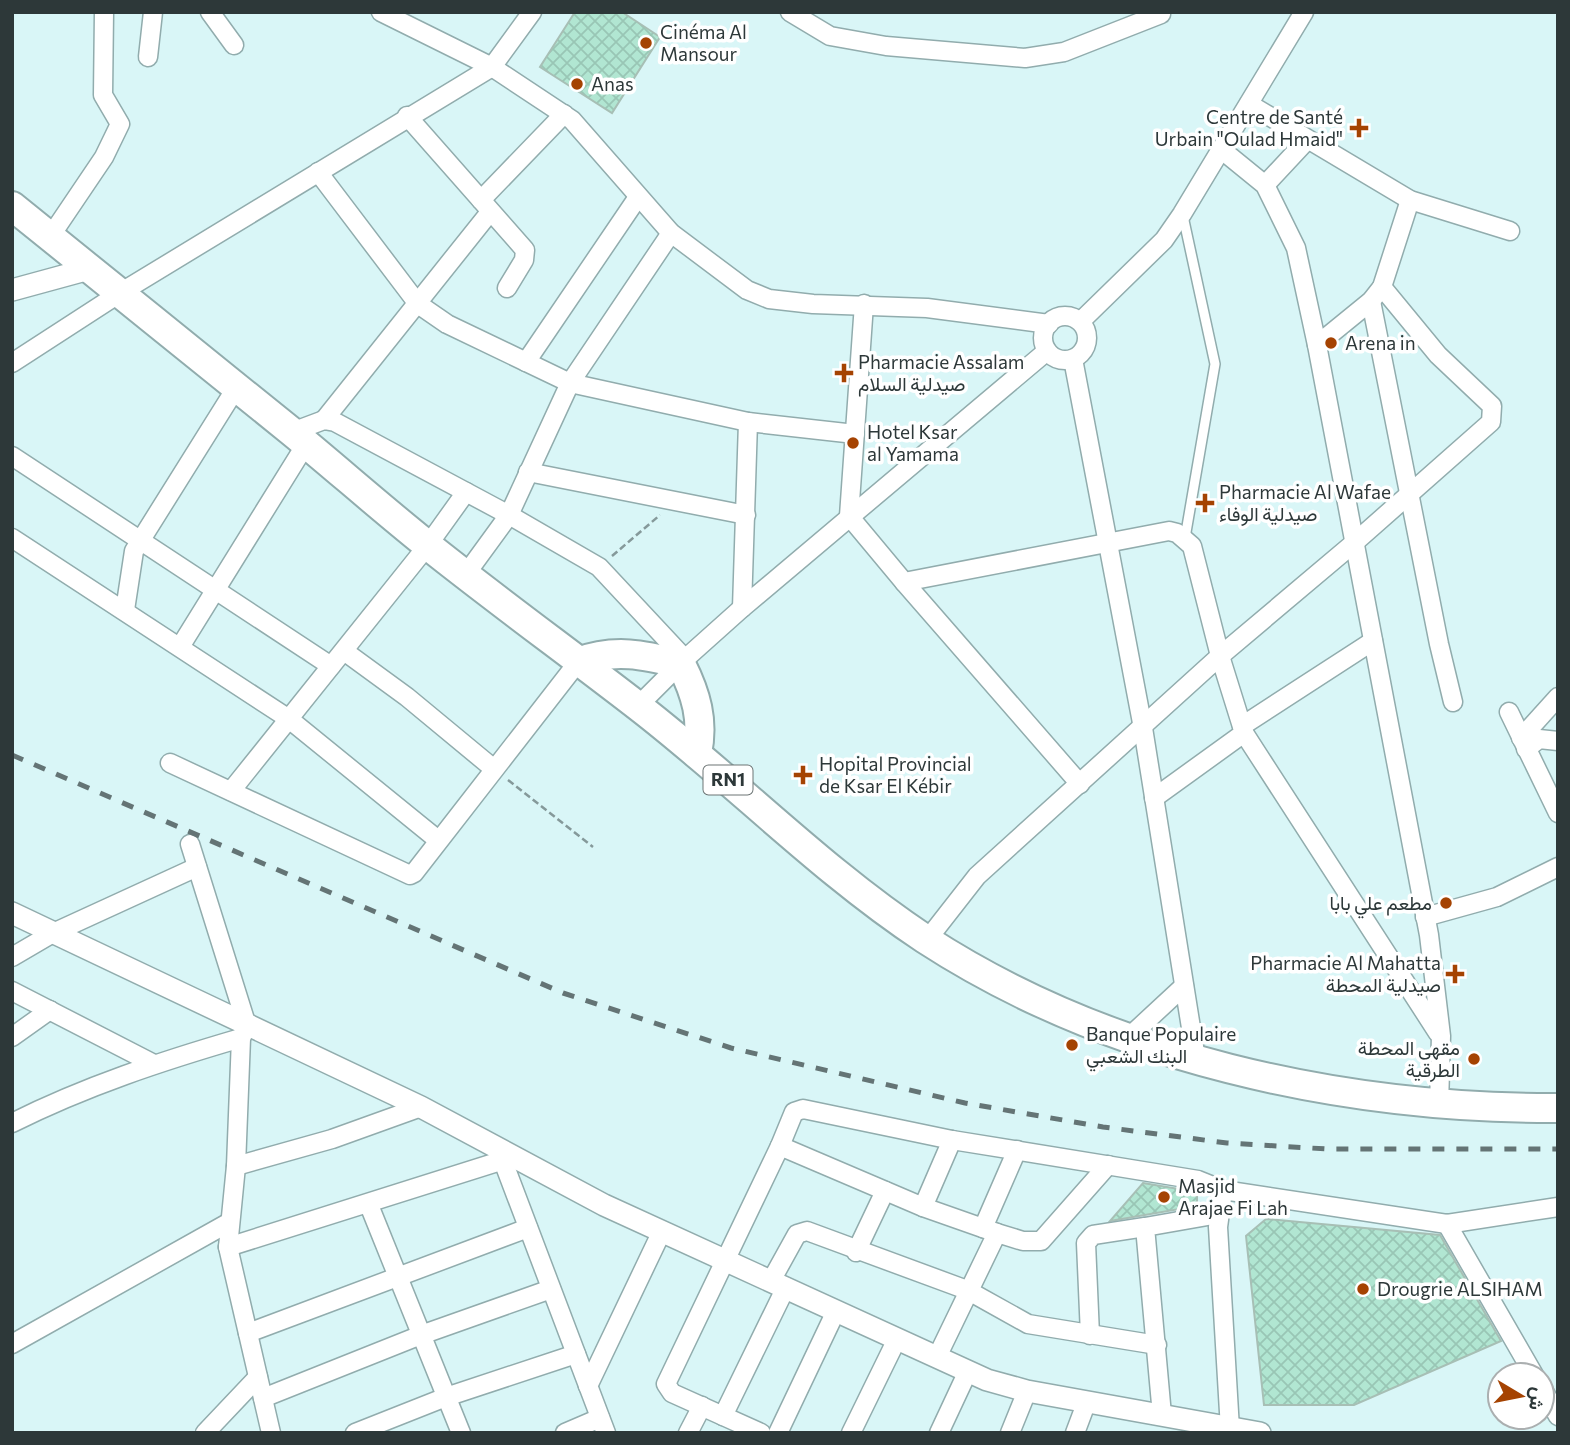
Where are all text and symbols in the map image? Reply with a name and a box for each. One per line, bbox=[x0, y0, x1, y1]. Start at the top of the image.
place label: Cinéma Al Mansour bbox=[660, 20, 747, 65]
marker: Cinéma Al Mansour bbox=[638, 35, 654, 51]
place label: Anas bbox=[591, 72, 634, 95]
marker: Anas bbox=[569, 76, 585, 92]
place label: Centre de Santé Urbain "Oulad Hmaid" bbox=[1155, 105, 1343, 150]
marker: Centre de Santé Urbain "Oulad Hmaid" bbox=[1349, 118, 1369, 138]
place label: Arena in bbox=[1345, 331, 1416, 354]
marker: Arena in bbox=[1323, 335, 1339, 351]
place label: Pharmacie Assalam صيدلية السلام bbox=[858, 350, 1024, 397]
marker: Pharmacie Assalam صيدلية السلام bbox=[836, 365, 852, 381]
place label: Hotel Ksar al Yamama bbox=[867, 420, 959, 465]
marker: Hotel Ksar al Yamama bbox=[845, 435, 861, 451]
place label: Pharmacie Al Wafae صيدلية الوفاء bbox=[1219, 480, 1391, 526]
marker: Pharmacie Al Wafae صيدلية الوفاء bbox=[1197, 495, 1213, 511]
place label: Hopital Provincial de Ksar El Kébir bbox=[819, 752, 972, 797]
marker: Hopital Provincial de Ksar El Kébir bbox=[793, 765, 813, 785]
road number: RN1 bbox=[704, 766, 752, 794]
place label: مطعم علي بابا bbox=[1329, 891, 1432, 919]
marker: مطعم علي بابا bbox=[1438, 895, 1454, 911]
place label: Pharmacie Al Mahatta صيدلية المحطة bbox=[1250, 951, 1441, 997]
marker: Pharmacie Al Mahatta صيدلية المحطة bbox=[1447, 966, 1463, 982]
place label: Banque Populaire البنك الشعبي bbox=[1086, 1022, 1236, 1072]
place label: مقهى المحطة الطرقية bbox=[1358, 1036, 1460, 1082]
marker: Banque Populaire البنك الشعبي bbox=[1064, 1037, 1080, 1053]
marker: مقهى المحطة الطرقية bbox=[1466, 1051, 1482, 1067]
place label: Masjid Arajae Fi Lah bbox=[1178, 1174, 1288, 1219]
marker: Masjid Arajae Fi Lah bbox=[1156, 1189, 1172, 1205]
place label: Drougrie ALSIHAM bbox=[1377, 1277, 1543, 1300]
marker: Drougrie ALSIHAM bbox=[1355, 1281, 1371, 1297]
north arrow bbox=[1486, 1361, 1556, 1431]
text: ش bbox=[1524, 1386, 1552, 1412]

